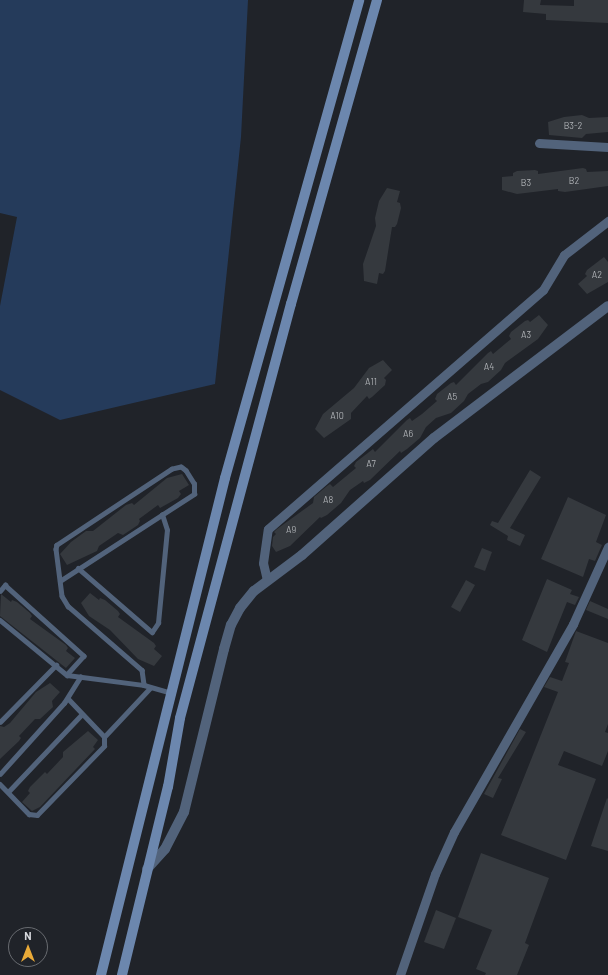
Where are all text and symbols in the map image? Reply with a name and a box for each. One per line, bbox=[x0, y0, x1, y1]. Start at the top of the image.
house number: B3-2 bbox=[564, 121, 582, 131]
house number: B2 bbox=[569, 176, 579, 186]
house number: B3 bbox=[521, 178, 531, 188]
house number: A2 bbox=[592, 270, 602, 280]
house number: A3 bbox=[521, 330, 531, 340]
house number: A4 bbox=[484, 362, 494, 372]
house number: A11 bbox=[365, 377, 377, 387]
house number: A5 bbox=[447, 392, 457, 402]
house number: A10 bbox=[330, 411, 344, 421]
house number: A6 bbox=[403, 429, 413, 439]
house number: A7 bbox=[366, 459, 376, 469]
house number: A8 bbox=[323, 495, 333, 505]
house number: A9 bbox=[286, 525, 296, 535]
north arrow bbox=[8, 927, 48, 967]
text: N bbox=[24, 929, 32, 942]

